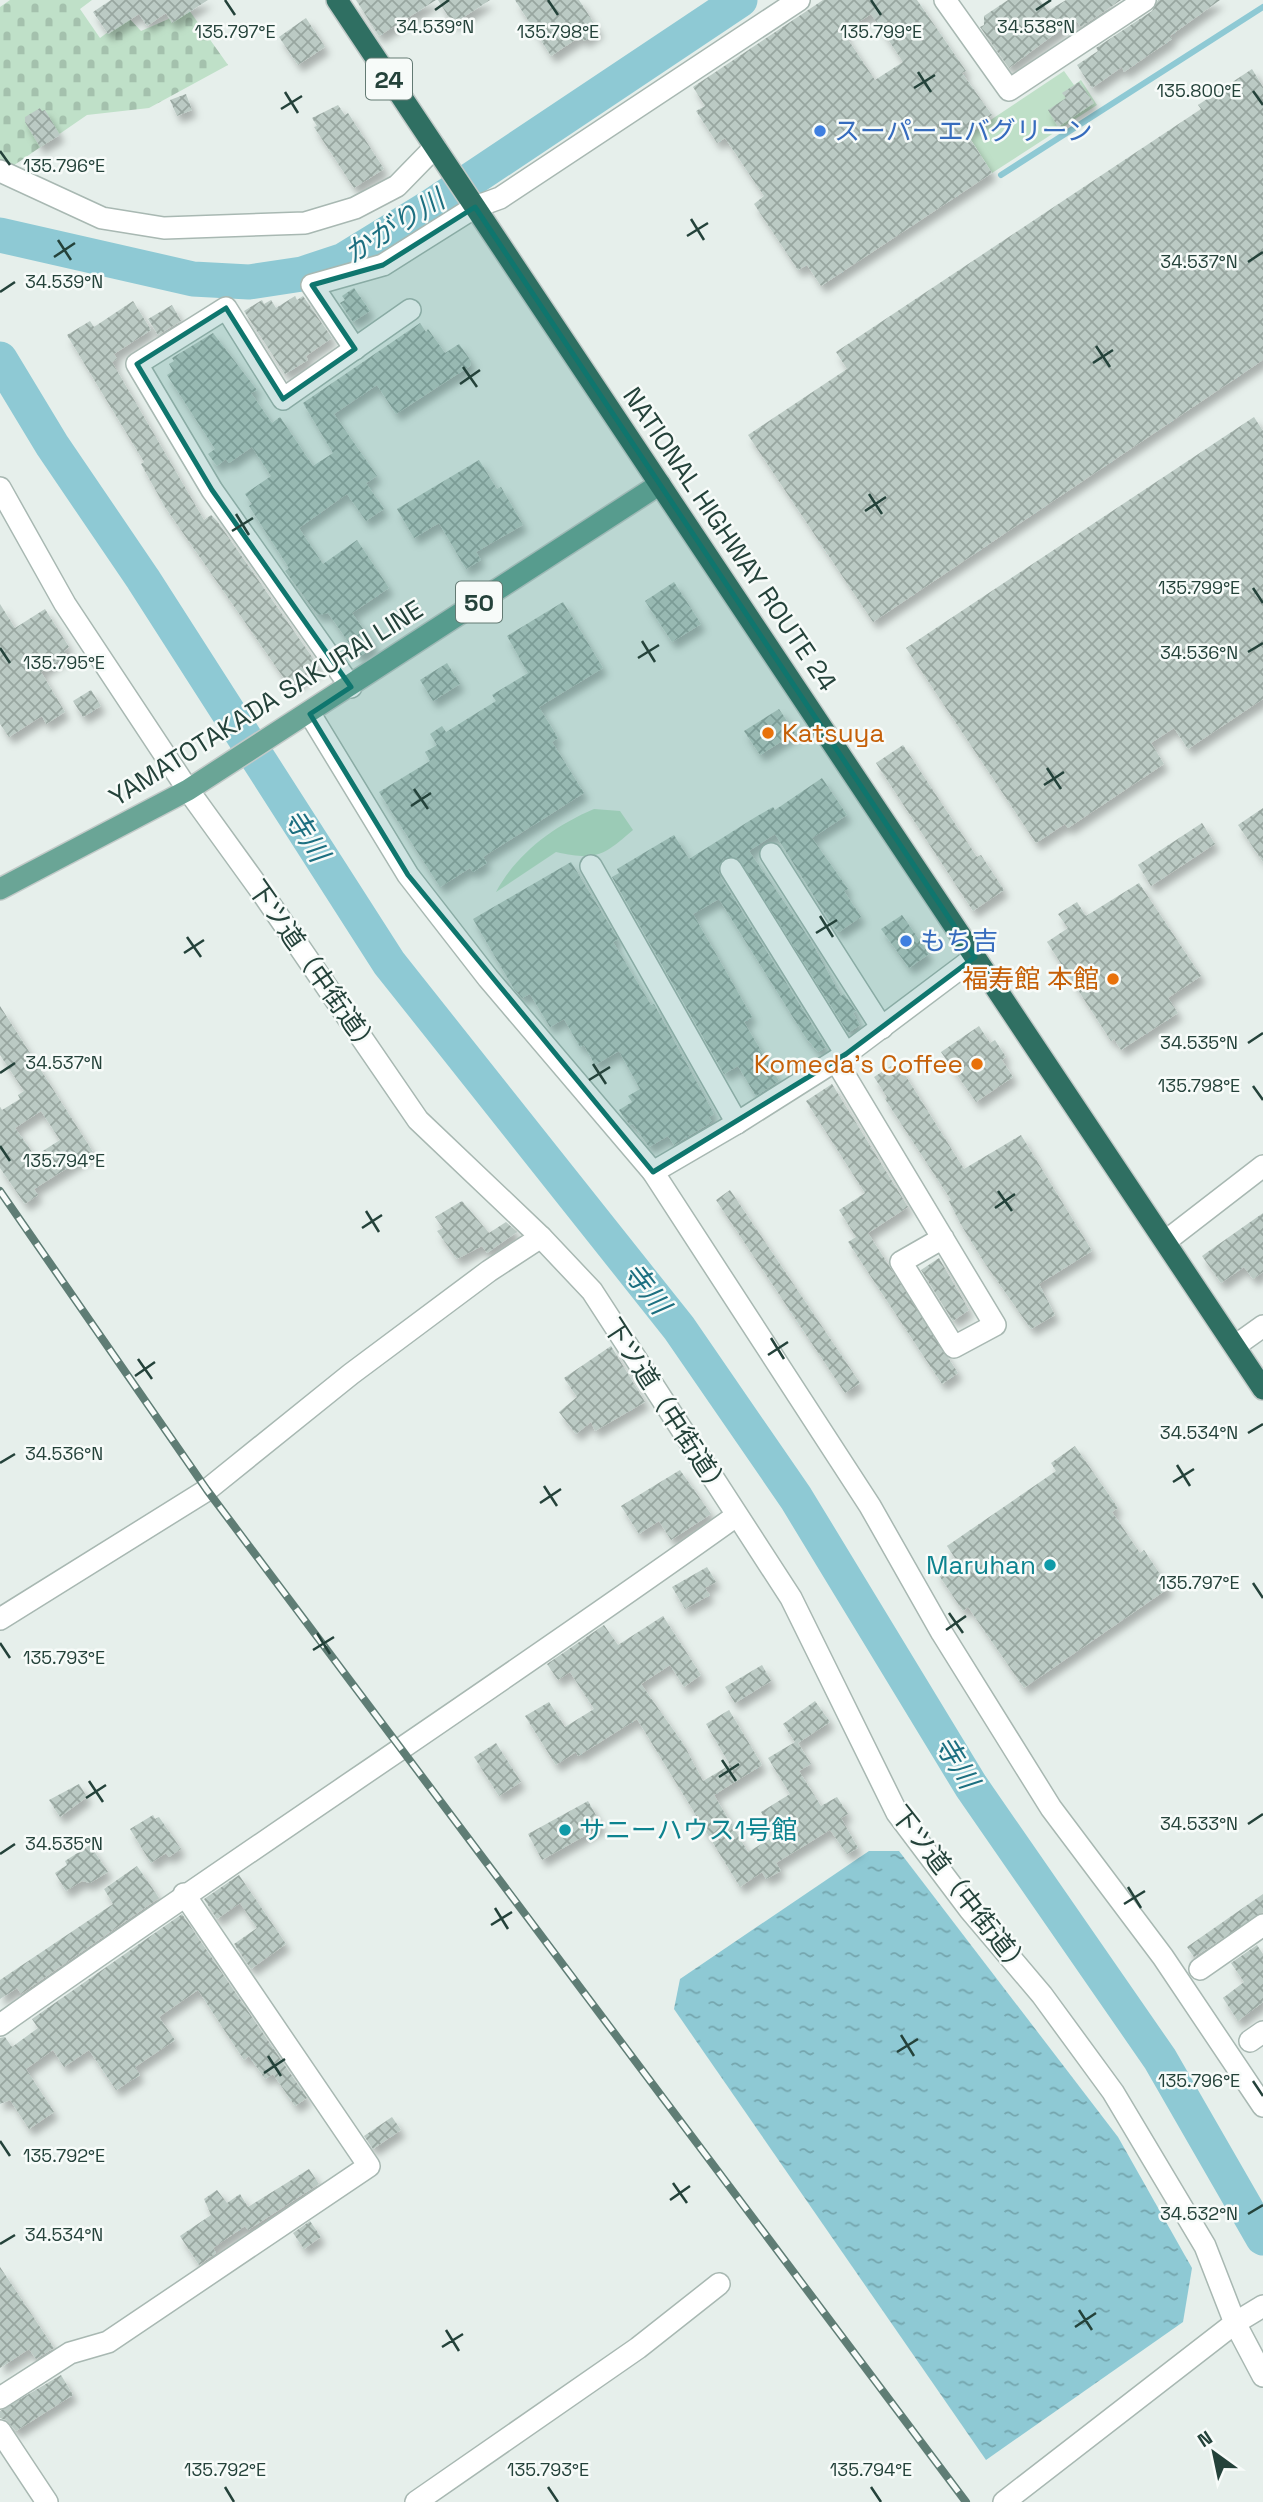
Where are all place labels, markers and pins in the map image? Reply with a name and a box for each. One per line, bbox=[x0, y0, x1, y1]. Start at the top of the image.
place label: スーパーエバグリーン bbox=[834, 114, 1092, 148]
marker: スーパーエバグリーン bbox=[812, 123, 828, 139]
place label: Katsuya bbox=[782, 716, 884, 750]
marker: Katsuya bbox=[760, 725, 776, 741]
place label: もち吉 bbox=[920, 924, 998, 958]
marker: もち吉 bbox=[898, 933, 914, 949]
place label: 福寿館 本館 bbox=[962, 962, 1099, 996]
marker: 福寿館 本館 bbox=[1105, 971, 1121, 987]
place label: Komeda's Coffee bbox=[754, 1047, 963, 1081]
marker: Komeda's Coffee bbox=[969, 1056, 985, 1072]
place label: Maruhan bbox=[926, 1548, 1036, 1582]
marker: Maruhan bbox=[1042, 1557, 1058, 1573]
place label: サニーハウス1号館 bbox=[579, 1813, 797, 1847]
marker: サニーハウス1号館 bbox=[557, 1822, 573, 1838]

